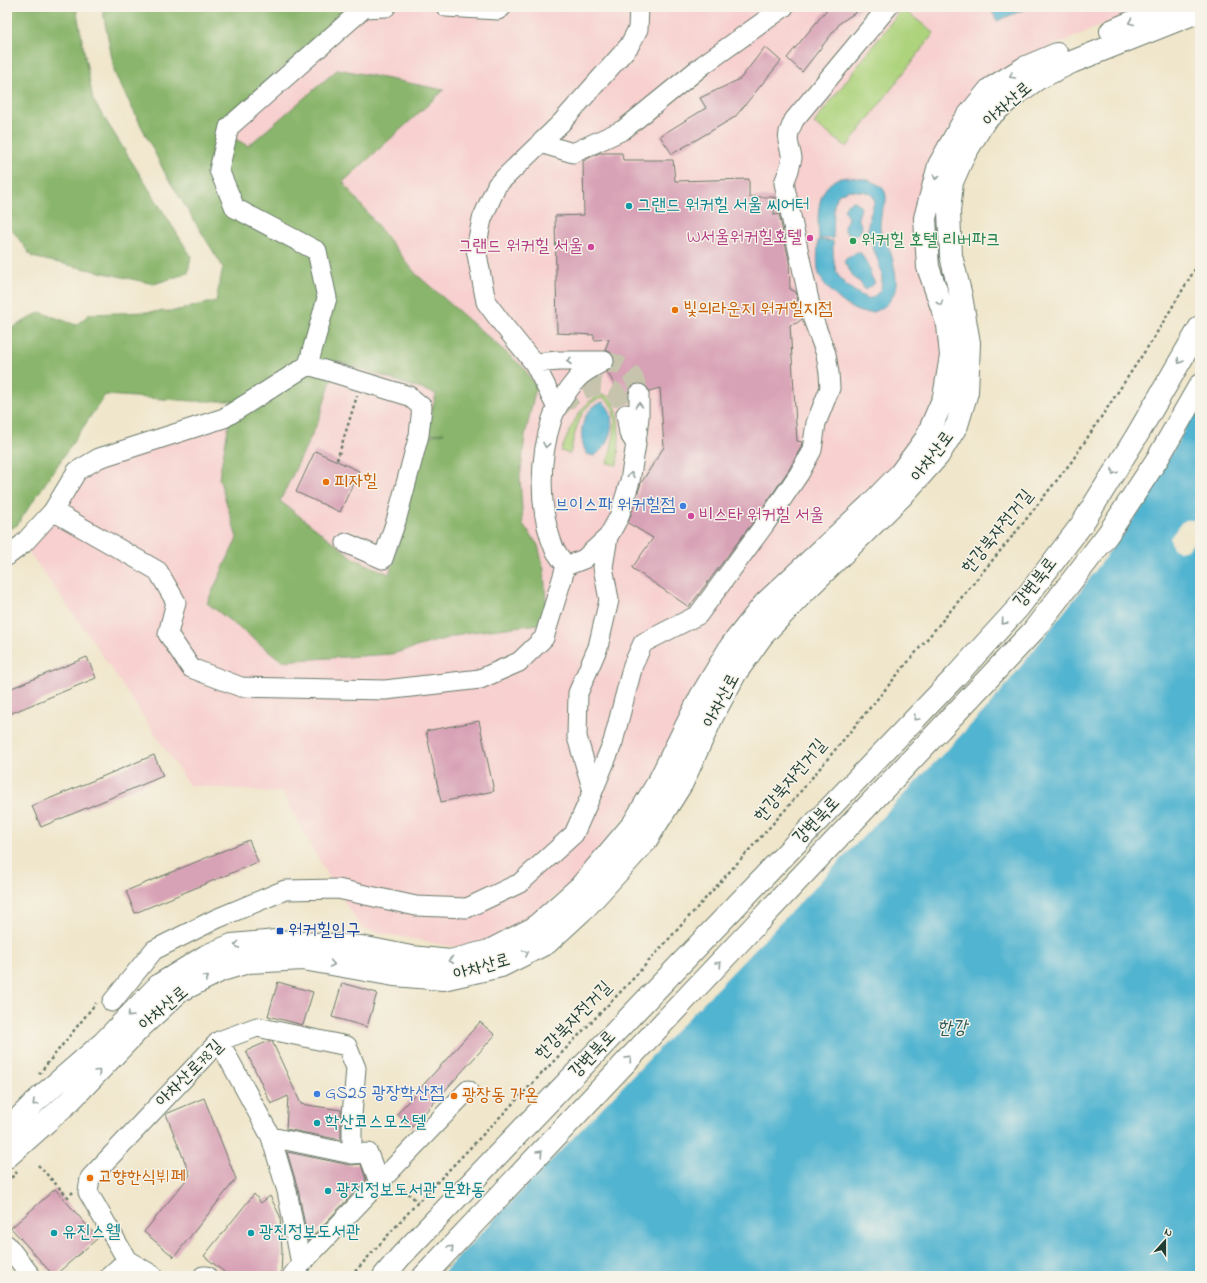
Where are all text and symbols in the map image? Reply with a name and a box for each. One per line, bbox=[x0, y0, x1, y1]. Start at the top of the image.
one-way arrow bbox=[1127, 18, 1134, 26]
one-way arrow bbox=[1009, 71, 1016, 78]
street label: 아차산로 bbox=[978, 76, 1038, 134]
one-way arrow bbox=[932, 173, 941, 180]
place label: 그랜드 워커힐 서울 씨어터 bbox=[637, 193, 810, 219]
marker: 그랜드 워커힐 서울 씨어터 bbox=[624, 201, 634, 211]
place label: W서울워커힐호텔 bbox=[687, 225, 802, 251]
place label: 워커힐 호텔 리버파크 bbox=[861, 228, 1000, 254]
marker: W서울워커힐호텔 bbox=[805, 233, 815, 243]
place label: 그랜드 워커힐 서울 bbox=[458, 234, 583, 260]
marker: 워커힐 호텔 리버파크 bbox=[848, 236, 858, 246]
marker: 그랜드 워커힐 서울 bbox=[586, 242, 596, 252]
place label: 빛의라운지 워커힐지점 bbox=[683, 297, 833, 323]
one-way arrow bbox=[935, 300, 944, 307]
marker: 빛의라운지 워커힐지점 bbox=[670, 305, 680, 315]
one-way arrow bbox=[566, 357, 572, 365]
one-way arrow bbox=[1178, 357, 1185, 364]
one-way arrow bbox=[635, 402, 643, 408]
street label: 아차산로 bbox=[905, 426, 961, 488]
one-way arrow bbox=[542, 442, 550, 449]
one-way arrow bbox=[1111, 468, 1119, 475]
place label: 피자힐 bbox=[334, 469, 378, 495]
one-way arrow bbox=[626, 472, 635, 478]
marker: 피자힐 bbox=[321, 477, 331, 487]
street label: 한강북자전거길 bbox=[956, 484, 1040, 580]
place label: 브이스파 워커힐점 bbox=[555, 493, 676, 519]
marker: 브이스파 워커힐점 bbox=[678, 501, 688, 511]
place label: 비스타 워커힐 서울 bbox=[699, 503, 824, 529]
marker: 비스타 워커힐 서울 bbox=[686, 511, 696, 521]
street label: 강변북로 bbox=[1008, 552, 1064, 614]
one-way arrow bbox=[1002, 617, 1009, 625]
street label: 아차산로 bbox=[697, 669, 747, 733]
one-way arrow bbox=[913, 713, 921, 721]
street label: 한강북자전거길 bbox=[748, 733, 834, 828]
street label: 강변북로 bbox=[788, 791, 846, 851]
place label: 워커힐입구 bbox=[288, 918, 360, 944]
marker: 워커힐입구 bbox=[275, 926, 285, 936]
one-way arrow bbox=[234, 940, 240, 949]
street label: 아차산로 bbox=[451, 948, 513, 988]
one-way arrow bbox=[522, 950, 530, 958]
one-way arrow bbox=[448, 955, 454, 964]
one-way arrow bbox=[329, 960, 335, 968]
one-way arrow bbox=[714, 961, 721, 969]
one-way arrow bbox=[201, 975, 209, 983]
street label: 한강북자전거길 bbox=[529, 975, 619, 1066]
street label: 아차산로 bbox=[133, 980, 195, 1038]
one-way arrow bbox=[127, 1010, 135, 1018]
water label: 한강 bbox=[937, 1015, 970, 1042]
street label: 강변북로 bbox=[564, 1025, 622, 1085]
street label: 아차산로78길 bbox=[150, 1034, 230, 1114]
one-way arrow bbox=[625, 1056, 632, 1063]
one-way arrow bbox=[93, 1069, 101, 1077]
place label: GS25 광장학산점 bbox=[325, 1081, 445, 1107]
place label: 광장동 가온 bbox=[462, 1083, 539, 1109]
marker: GS25 광장학산점 bbox=[312, 1089, 322, 1099]
marker: 광장동 가온 bbox=[449, 1091, 459, 1101]
one-way arrow bbox=[32, 1098, 40, 1106]
place label: 학산코스모스텔 bbox=[325, 1110, 426, 1136]
marker: 학산코스모스텔 bbox=[312, 1118, 322, 1128]
one-way arrow bbox=[535, 1150, 543, 1158]
place label: 고향한식뷔페 bbox=[98, 1165, 185, 1191]
marker: 고향한식뷔페 bbox=[85, 1173, 95, 1183]
place label: 광진정보도서관 문화동 bbox=[336, 1178, 485, 1204]
marker: 광진정보도서관 문화동 bbox=[323, 1186, 333, 1196]
place label: 유진스웰 bbox=[62, 1220, 120, 1246]
place label: 광진정보도서관 bbox=[259, 1220, 360, 1246]
north arrow bbox=[1145, 1221, 1185, 1261]
text: N bbox=[1162, 1224, 1175, 1241]
marker: 유진스웰 bbox=[49, 1228, 59, 1238]
marker: 광진정보도서관 bbox=[246, 1228, 256, 1238]
one-way arrow bbox=[446, 1245, 454, 1253]

